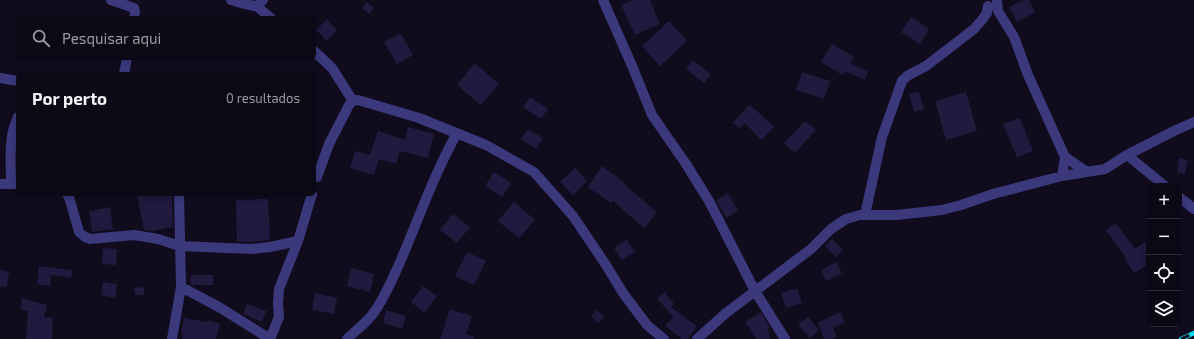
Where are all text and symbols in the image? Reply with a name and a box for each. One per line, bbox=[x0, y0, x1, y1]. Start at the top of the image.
search box bbox=[16, 16, 316, 60]
icon: search bbox=[30, 27, 52, 49]
text: Pesquisar aqui bbox=[62, 29, 161, 47]
text: Por perto bbox=[32, 88, 107, 108]
text: 0 resultados bbox=[226, 90, 300, 106]
map controls bbox=[1146, 183, 1182, 327]
button: + bbox=[1146, 183, 1182, 219]
button: − bbox=[1146, 219, 1182, 255]
button: locate bbox=[1146, 255, 1182, 291]
button: layers bbox=[1146, 291, 1182, 327]

